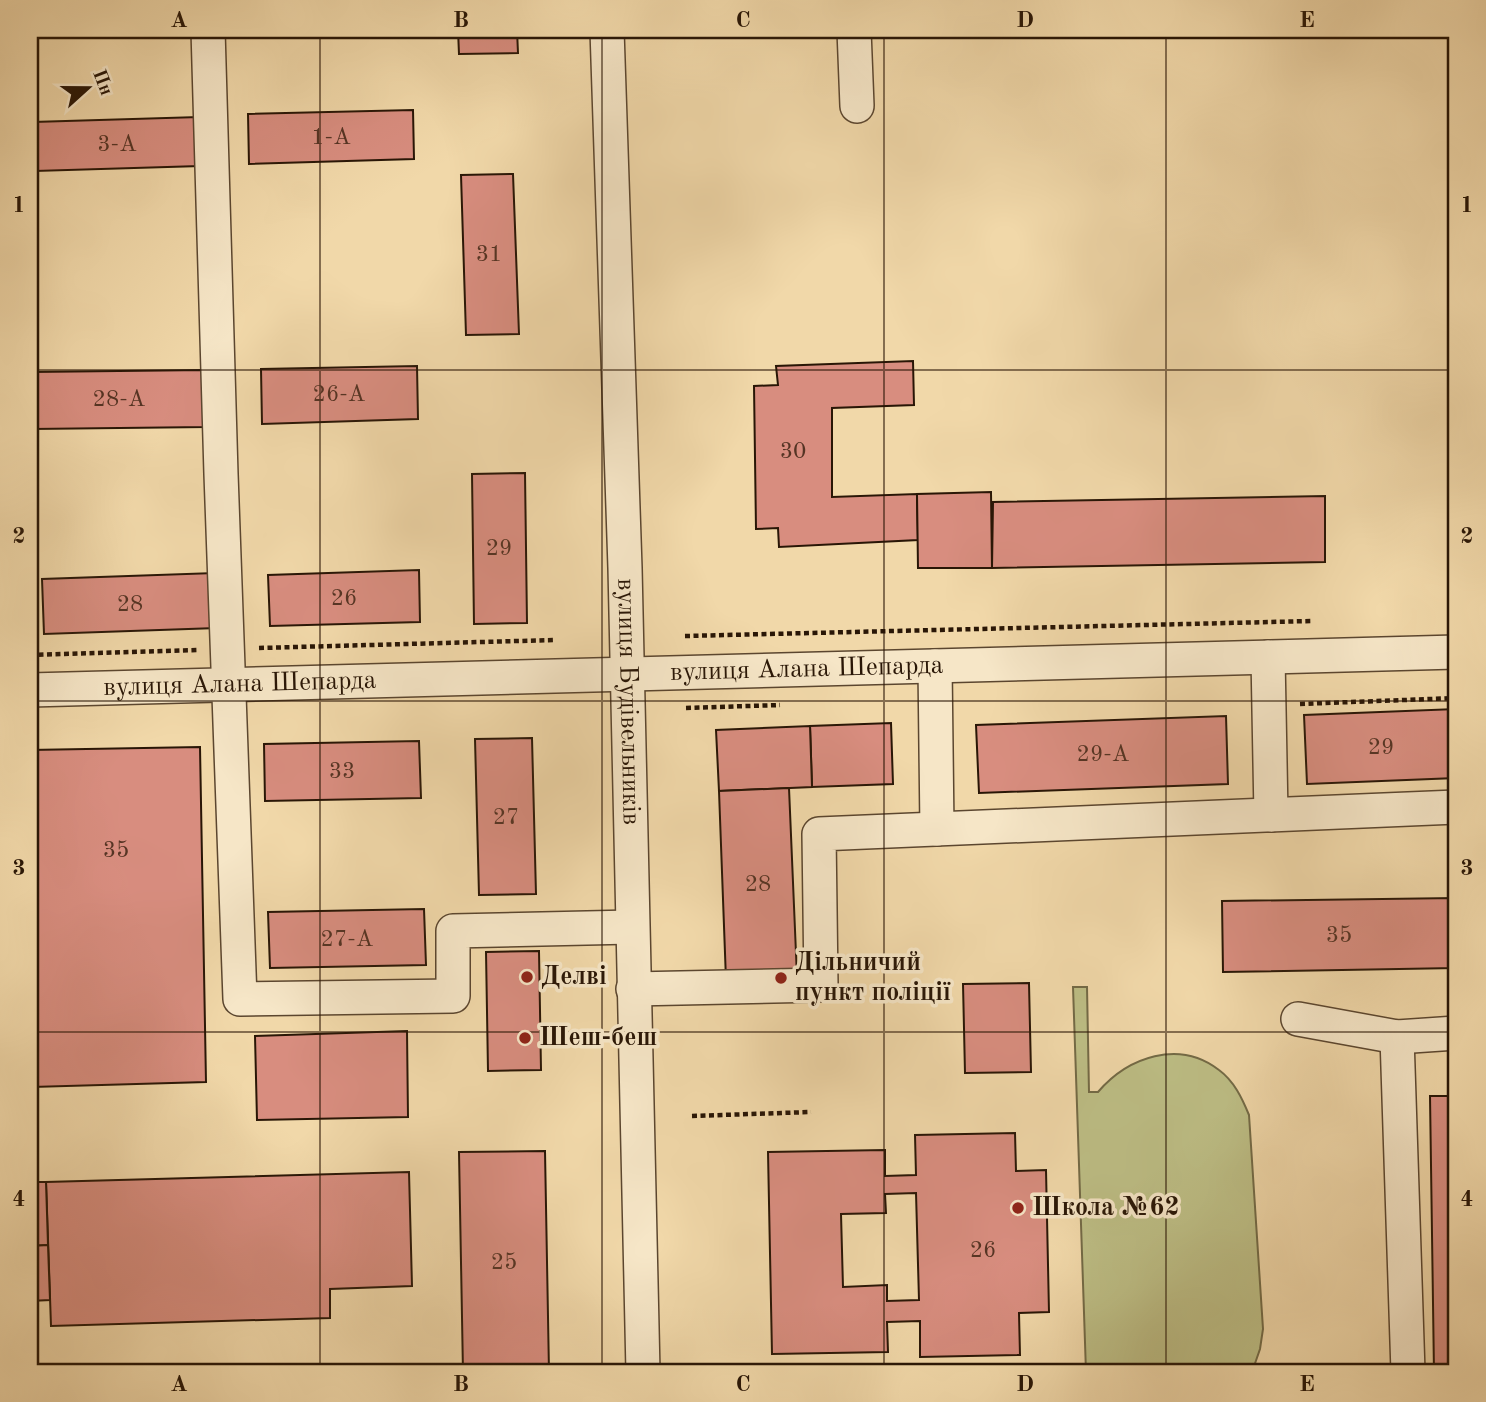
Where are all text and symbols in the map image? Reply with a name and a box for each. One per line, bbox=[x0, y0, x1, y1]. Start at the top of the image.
text: A bbox=[170, 9, 188, 32]
text: B bbox=[453, 9, 469, 32]
text: C bbox=[735, 9, 751, 32]
text: D bbox=[1016, 9, 1034, 32]
text: E bbox=[1299, 9, 1315, 32]
north arrow bbox=[52, 52, 122, 122]
text: Пн bbox=[88, 67, 115, 98]
house number: 1-А bbox=[311, 126, 351, 149]
house number: 3-А bbox=[97, 133, 137, 156]
text: 1 bbox=[12, 194, 26, 217]
text: 1 bbox=[1460, 194, 1474, 217]
house number: 31 bbox=[476, 243, 502, 266]
house number: 26-А bbox=[313, 383, 366, 406]
house number: 28-А bbox=[93, 388, 146, 411]
house number: 30 bbox=[780, 440, 806, 463]
text: 2 bbox=[12, 525, 26, 548]
text: 2 bbox=[1460, 525, 1474, 548]
house number: 29 bbox=[486, 537, 512, 560]
street label: вулиця Будівельників bbox=[612, 578, 644, 825]
house number: 26 bbox=[331, 587, 357, 610]
house number: 28 bbox=[117, 593, 143, 616]
street label: вулиця Алана Шепарда bbox=[670, 653, 944, 686]
street label: вулиця Алана Шепарда bbox=[103, 668, 377, 701]
house number: 29 bbox=[1368, 736, 1394, 759]
house number: 29-А bbox=[1077, 743, 1130, 766]
house number: 33 bbox=[329, 760, 355, 783]
house number: 27 bbox=[493, 806, 519, 829]
house number: 35 bbox=[103, 839, 129, 862]
text: 3 bbox=[12, 857, 26, 880]
text: 3 bbox=[1460, 857, 1474, 880]
house number: 28 bbox=[745, 873, 771, 896]
house number: 35 bbox=[1326, 924, 1352, 947]
house number: 27-А bbox=[321, 928, 374, 951]
place label: Дільничий пункт поліції bbox=[795, 950, 951, 1006]
place label: Делві bbox=[541, 964, 607, 990]
marker: Делві bbox=[519, 969, 535, 985]
marker: Дільничий пункт поліції bbox=[773, 970, 789, 986]
place label: Шеш-беш bbox=[539, 1025, 657, 1051]
marker: Шеш-беш bbox=[517, 1030, 533, 1046]
text: 4 bbox=[12, 1188, 26, 1211]
text: 4 bbox=[1460, 1188, 1474, 1211]
place label: Школа №62 bbox=[1032, 1195, 1179, 1221]
marker: Школа №62 bbox=[1010, 1200, 1026, 1216]
house number: 26 bbox=[970, 1239, 996, 1262]
house number: 25 bbox=[491, 1251, 517, 1274]
text: A bbox=[170, 1373, 188, 1396]
text: B bbox=[453, 1373, 469, 1396]
text: C bbox=[735, 1373, 751, 1396]
text: D bbox=[1016, 1373, 1034, 1396]
text: E bbox=[1299, 1373, 1315, 1396]

